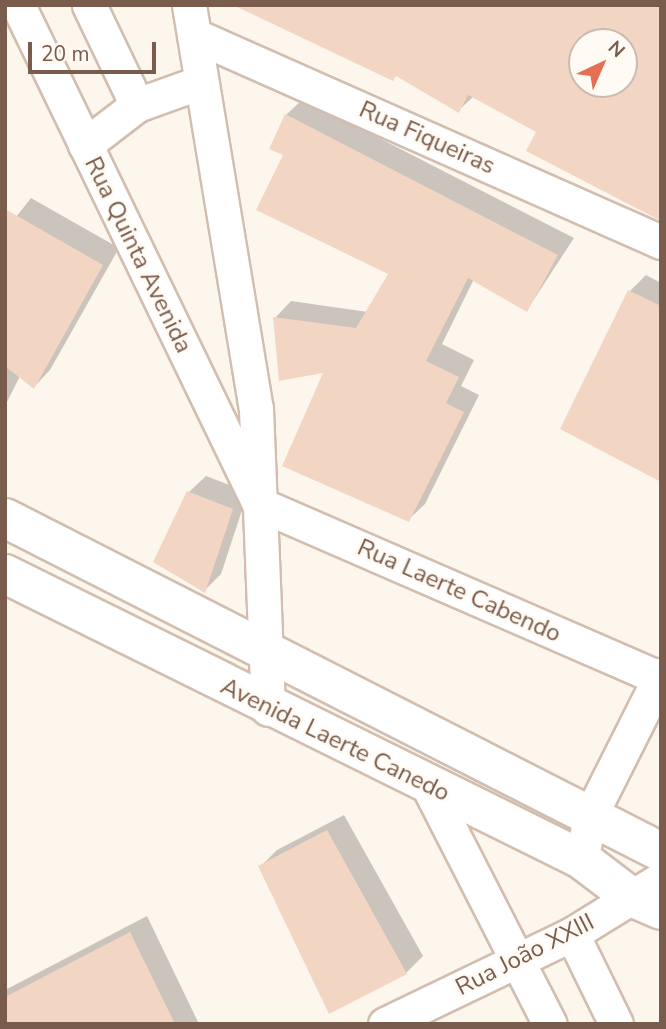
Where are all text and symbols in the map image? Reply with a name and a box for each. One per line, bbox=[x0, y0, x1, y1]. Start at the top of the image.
scale bar bbox=[32, 28, 159, 72]
north arrow bbox=[568, 28, 638, 98]
text: N bbox=[602, 35, 630, 64]
text: 20 m bbox=[41, 40, 90, 68]
street label: Rua Fiqueiras bbox=[355, 95, 499, 181]
street label: Rua Quinta Avenida bbox=[78, 152, 198, 358]
street label: Rua Laerte Cabendo bbox=[353, 533, 565, 649]
street label: Avenida Laerte Canedo bbox=[216, 672, 454, 808]
street label: Rua João XXIII bbox=[451, 908, 599, 1002]

